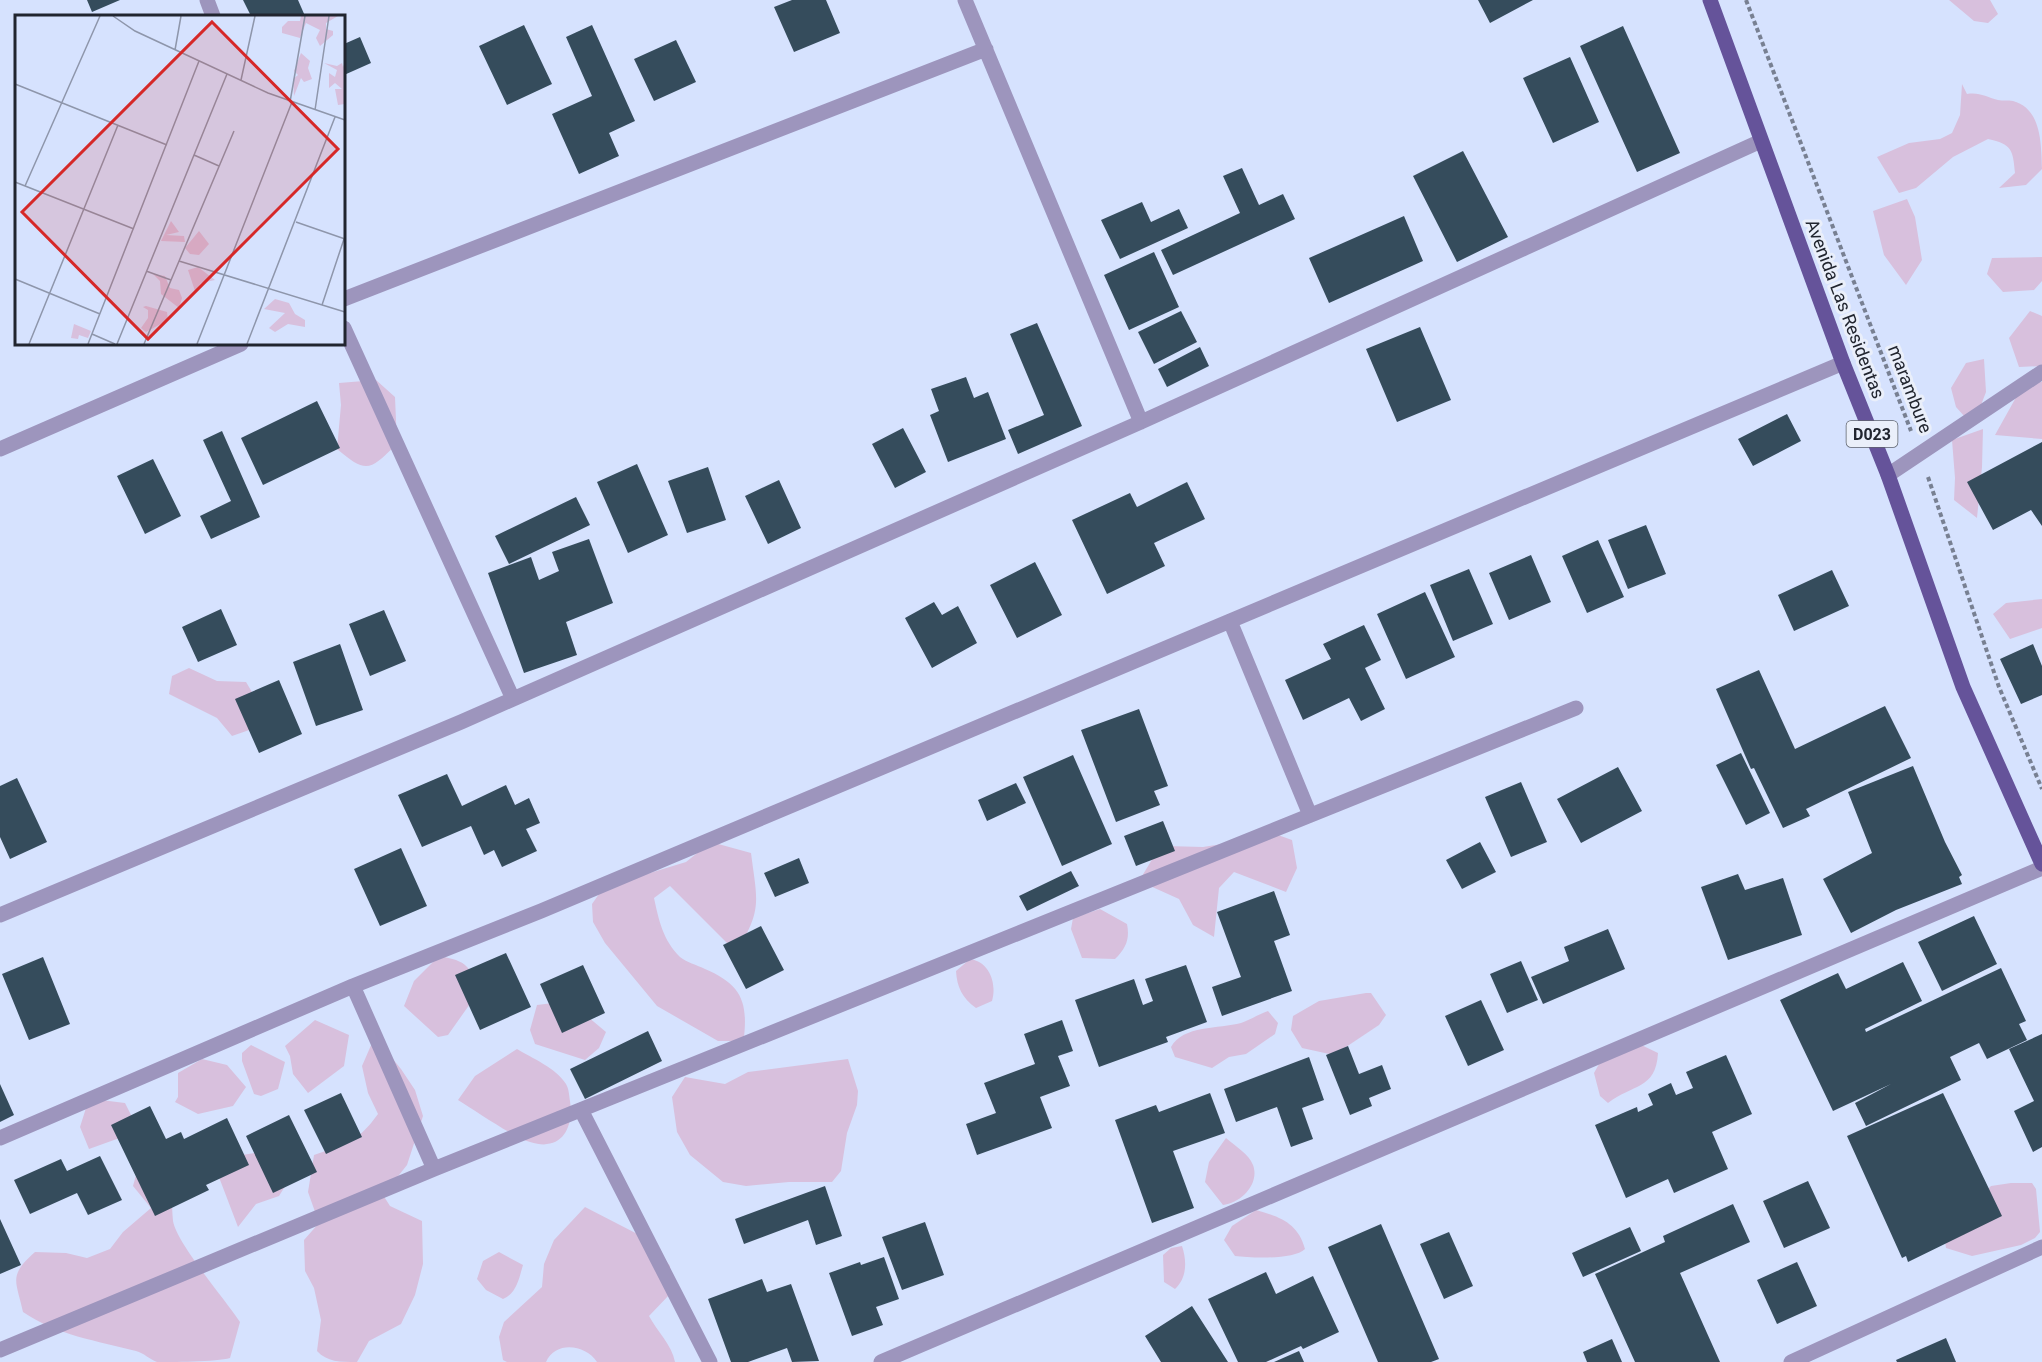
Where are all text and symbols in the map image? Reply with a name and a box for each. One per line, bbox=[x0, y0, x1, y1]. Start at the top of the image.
inset map bbox=[15, 15, 345, 345]
street label: Avenida Las Residentas bbox=[1802, 216, 1889, 401]
street label: marambure bbox=[1884, 342, 1937, 436]
road number: D023 bbox=[1846, 421, 1898, 447]

